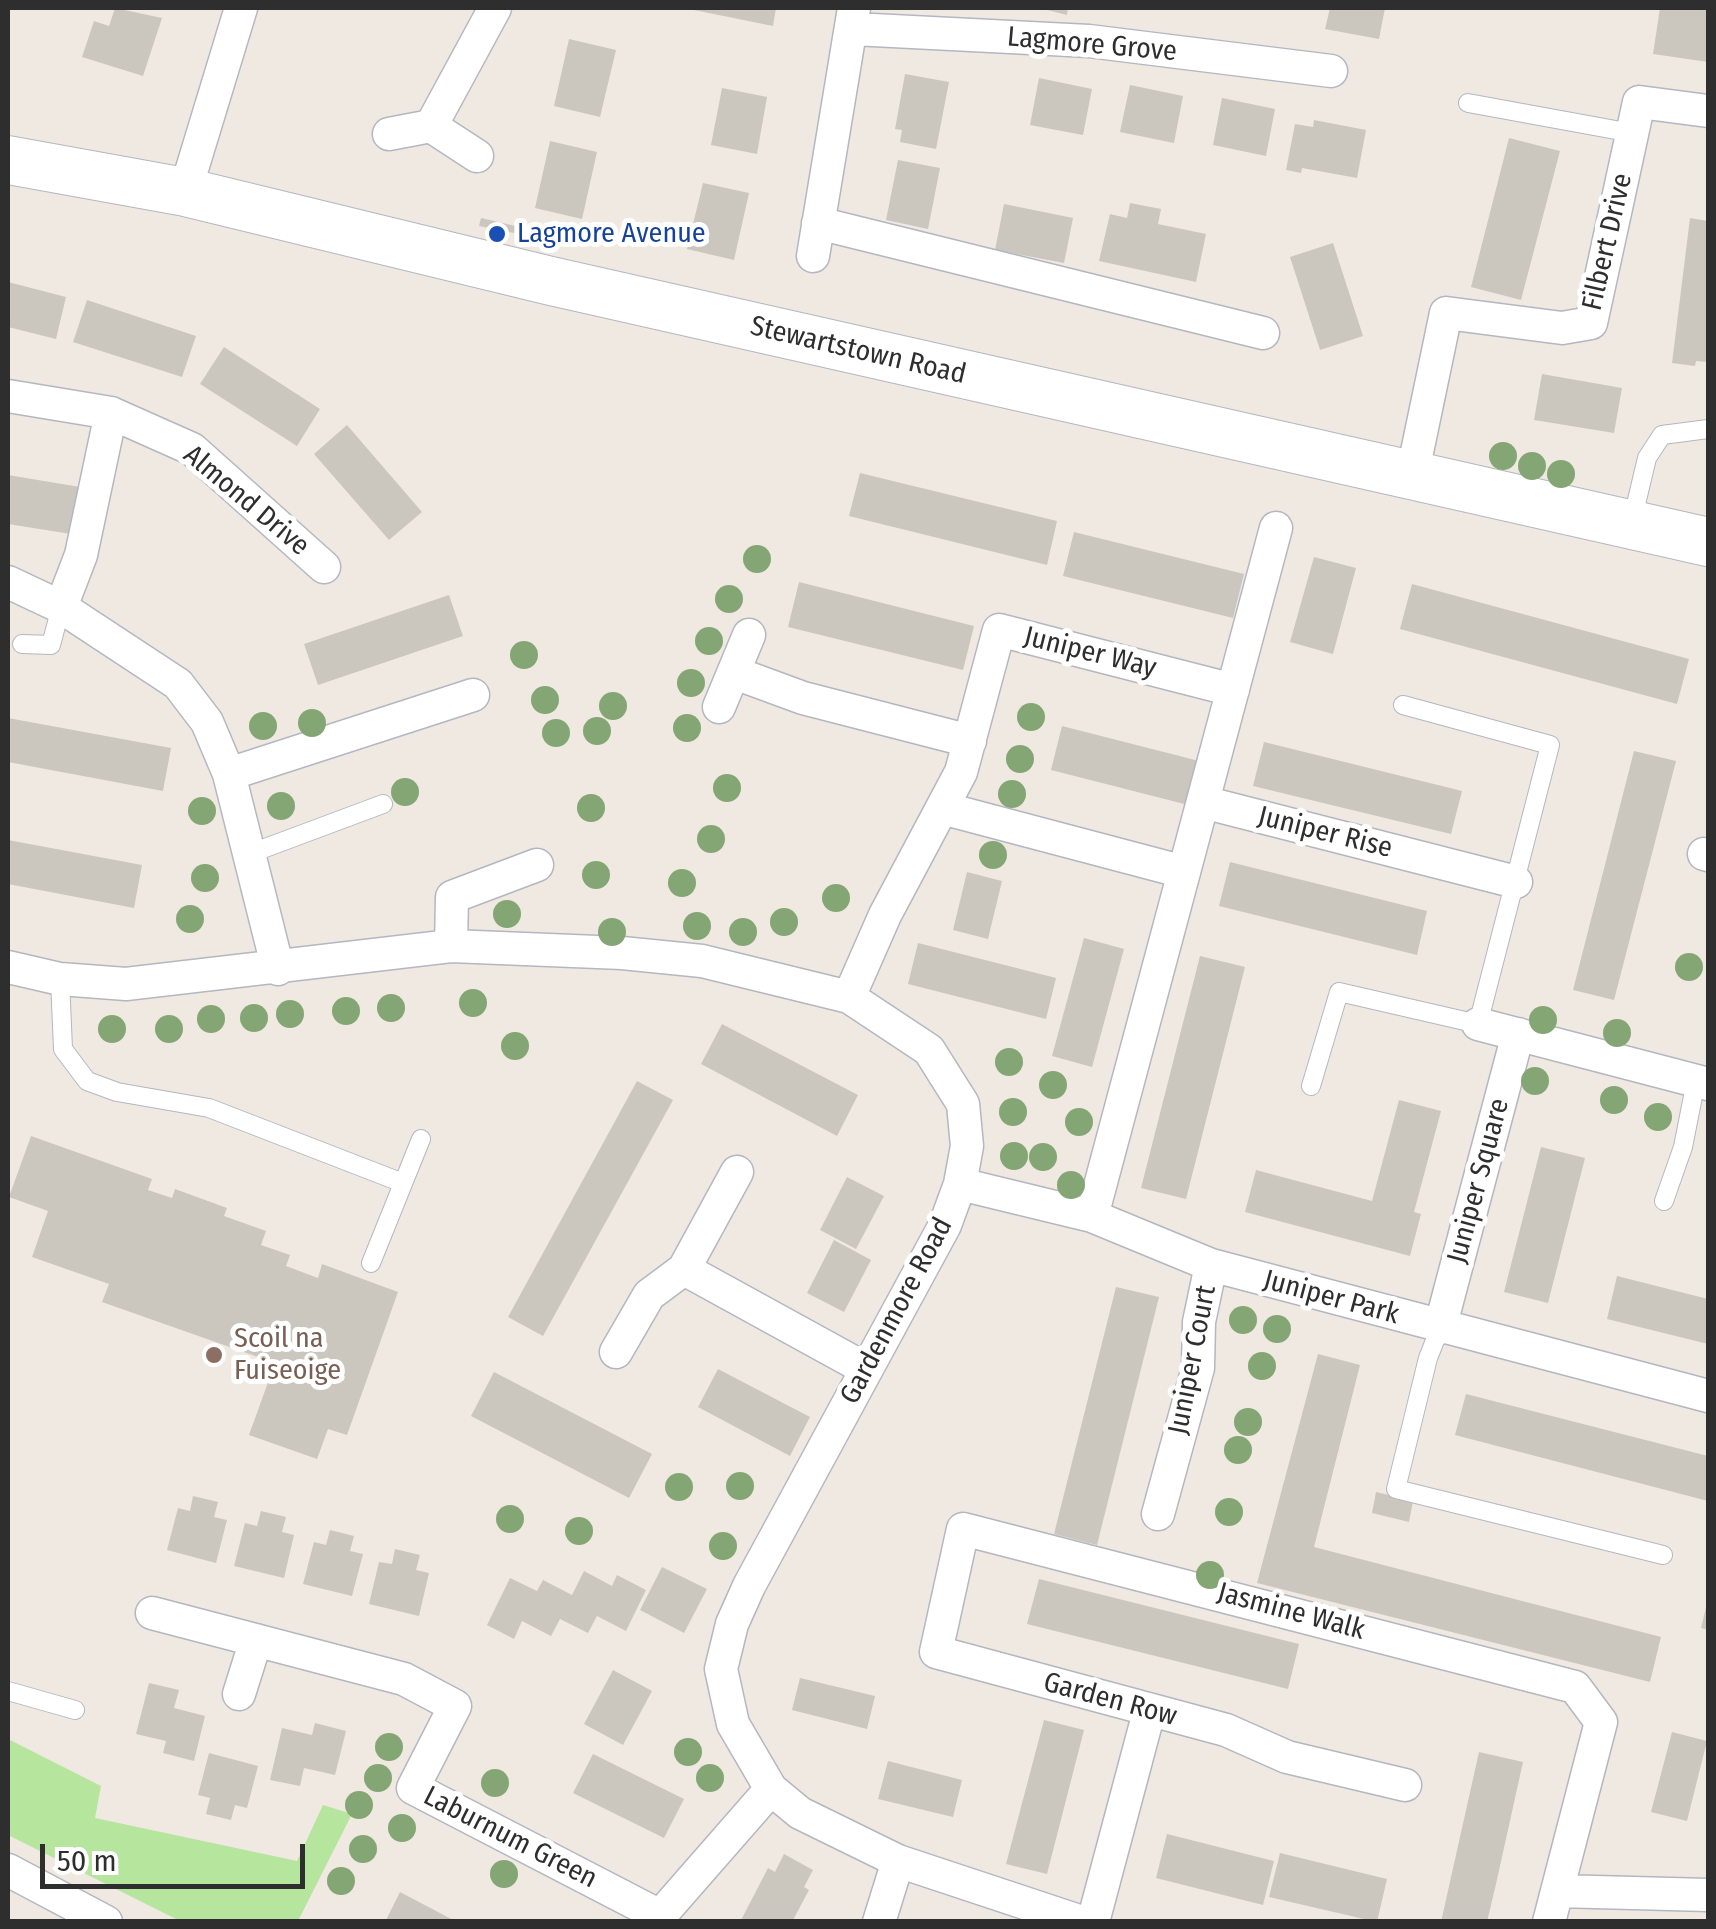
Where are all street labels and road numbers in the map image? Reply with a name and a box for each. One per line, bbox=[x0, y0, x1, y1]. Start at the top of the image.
street label: Lagmore Grove bbox=[1006, 21, 1178, 69]
street label: Filbert Drive bbox=[1576, 170, 1640, 314]
street label: Stewartstown Road bbox=[747, 310, 969, 392]
street label: Almond Drive bbox=[176, 439, 316, 563]
street label: Juniper Way bbox=[1020, 620, 1160, 686]
street label: Juniper Rise bbox=[1254, 800, 1396, 866]
street label: Juniper Square bbox=[1441, 1095, 1517, 1267]
street label: Gardenmore Road bbox=[834, 1212, 960, 1410]
street label: Juniper Park bbox=[1260, 1264, 1402, 1332]
street label: Juniper Court bbox=[1162, 1283, 1224, 1437]
street label: Jasmine Walk bbox=[1214, 1576, 1368, 1648]
street label: Garden Row bbox=[1040, 1666, 1180, 1734]
street label: Laburnum Green bbox=[418, 1780, 602, 1896]

